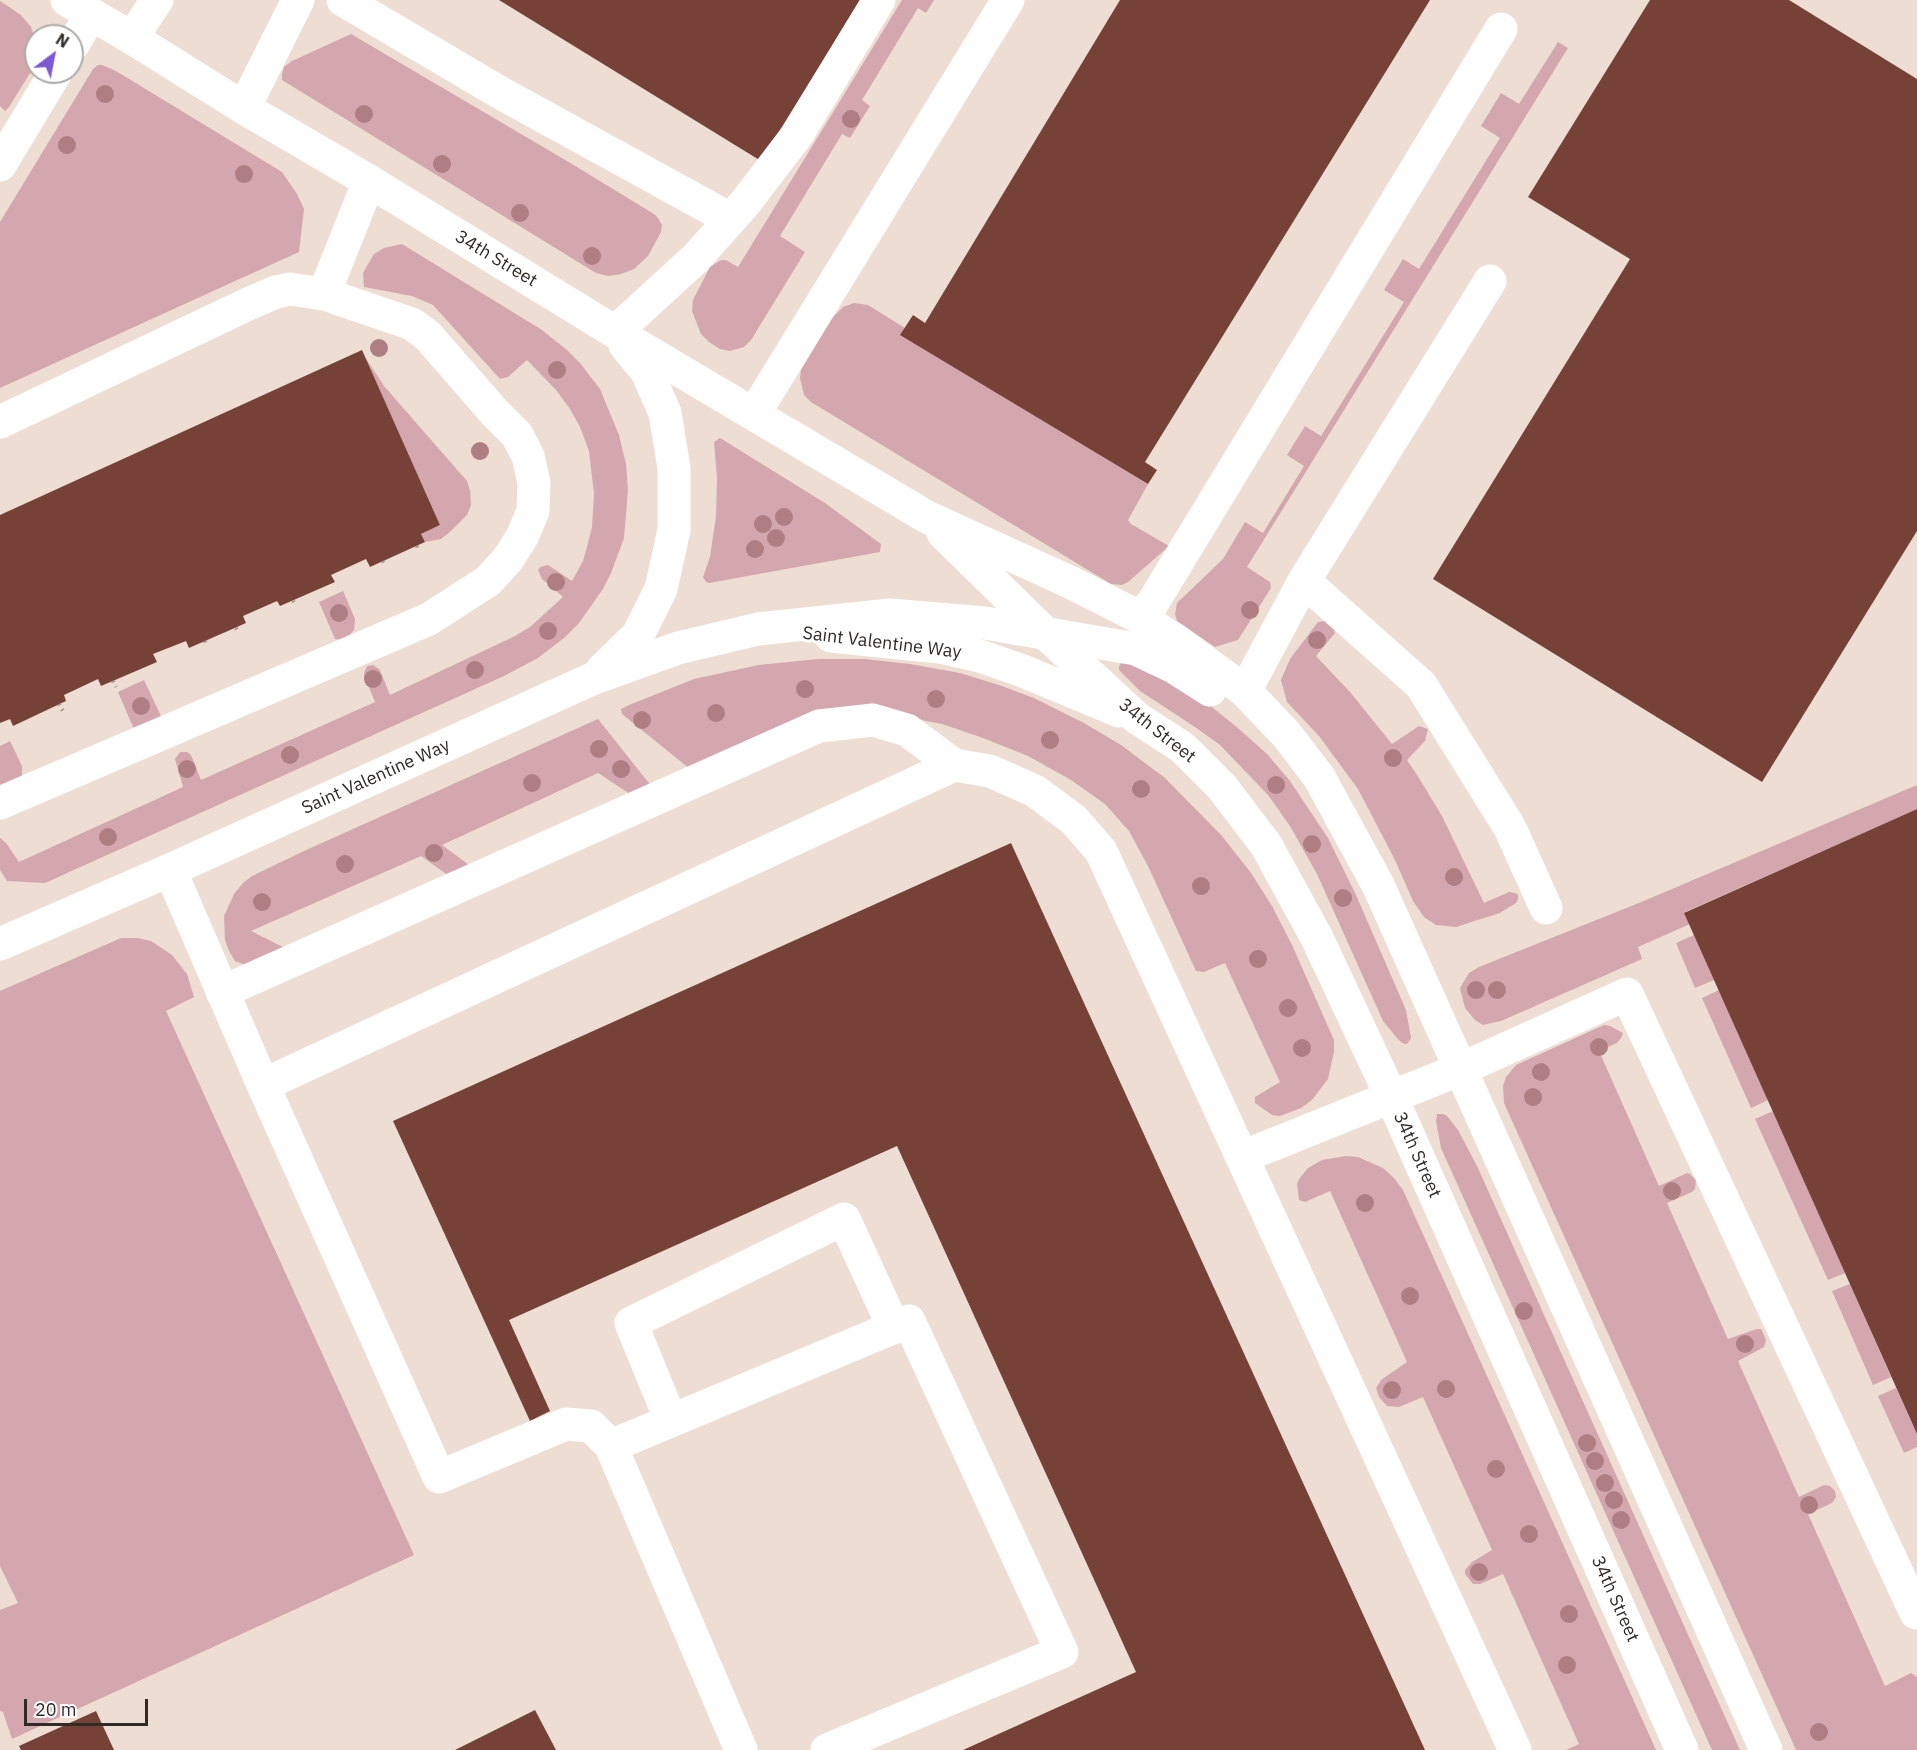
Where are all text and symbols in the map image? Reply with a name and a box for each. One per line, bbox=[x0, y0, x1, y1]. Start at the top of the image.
north arrow bbox=[24, 24, 84, 84]
text: N bbox=[52, 29, 73, 52]
street label: 34th Street bbox=[451, 226, 541, 292]
street label: Saint Valentine Way bbox=[801, 623, 963, 663]
street label: 34th Street bbox=[1114, 694, 1200, 768]
street label: Saint Valentine Way bbox=[299, 735, 453, 819]
street label: 34th Street bbox=[1388, 1109, 1446, 1201]
street label: 34th Street bbox=[1586, 1553, 1644, 1645]
scale bar bbox=[27, 1687, 152, 1725]
text: 20 m bbox=[35, 1698, 77, 1721]

